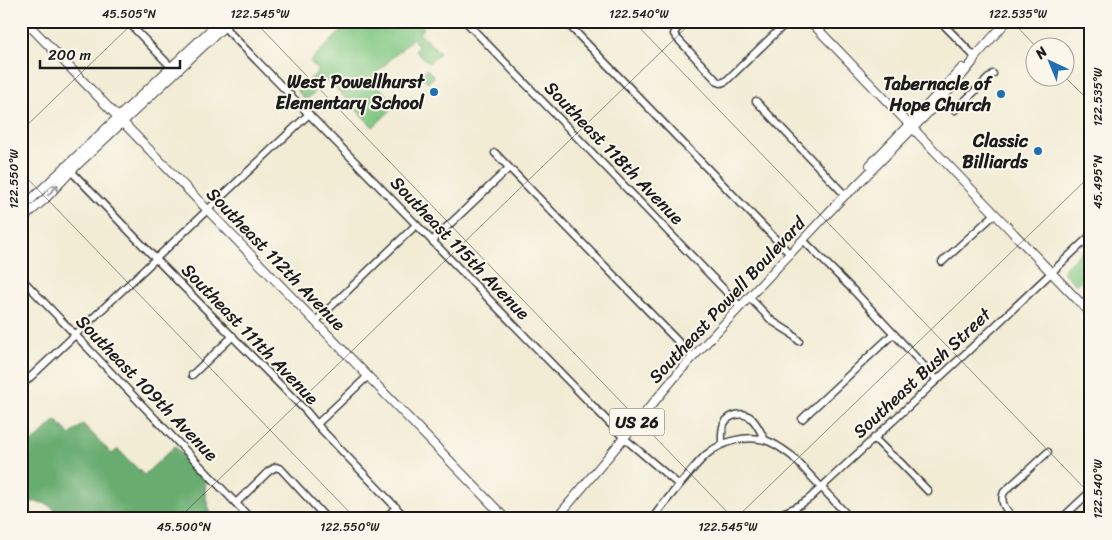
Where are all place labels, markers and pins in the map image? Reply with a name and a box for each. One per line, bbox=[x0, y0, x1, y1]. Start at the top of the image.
place label: West Powellhurst Elementary School bbox=[275, 66, 426, 119]
place label: Tabernacle of Hope Church bbox=[883, 68, 993, 121]
marker: West Powellhurst Elementary School bbox=[428, 86, 440, 98]
marker: Tabernacle of Hope Church bbox=[995, 88, 1007, 100]
place label: Classic Billiards bbox=[962, 125, 1029, 178]
marker: Classic Billiards bbox=[1032, 145, 1044, 157]

